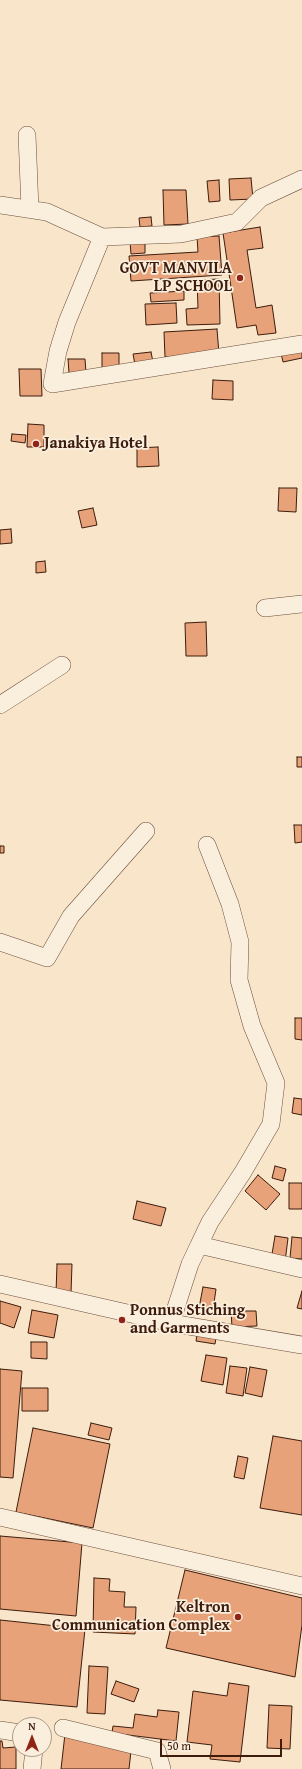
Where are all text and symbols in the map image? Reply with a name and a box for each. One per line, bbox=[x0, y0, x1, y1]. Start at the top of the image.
place label: GOVT MANVILA LP SCHOOL bbox=[120, 259, 232, 297]
marker: GOVT MANVILA LP SCHOOL bbox=[235, 273, 245, 283]
place label: Janakiya Hotel bbox=[44, 434, 148, 454]
marker: Janakiya Hotel bbox=[31, 439, 41, 449]
place label: Ponnus Stiching and Garments bbox=[130, 1301, 245, 1339]
marker: Ponnus Stiching and Garments bbox=[117, 1315, 127, 1325]
place label: Keltron Communication Complex bbox=[52, 1598, 230, 1636]
marker: Keltron Communication Complex bbox=[233, 1612, 243, 1622]
north arrow bbox=[12, 1717, 52, 1757]
text: N bbox=[28, 1718, 36, 1734]
scale bar bbox=[162, 1731, 284, 1757]
text: 50 m bbox=[167, 1737, 191, 1754]

